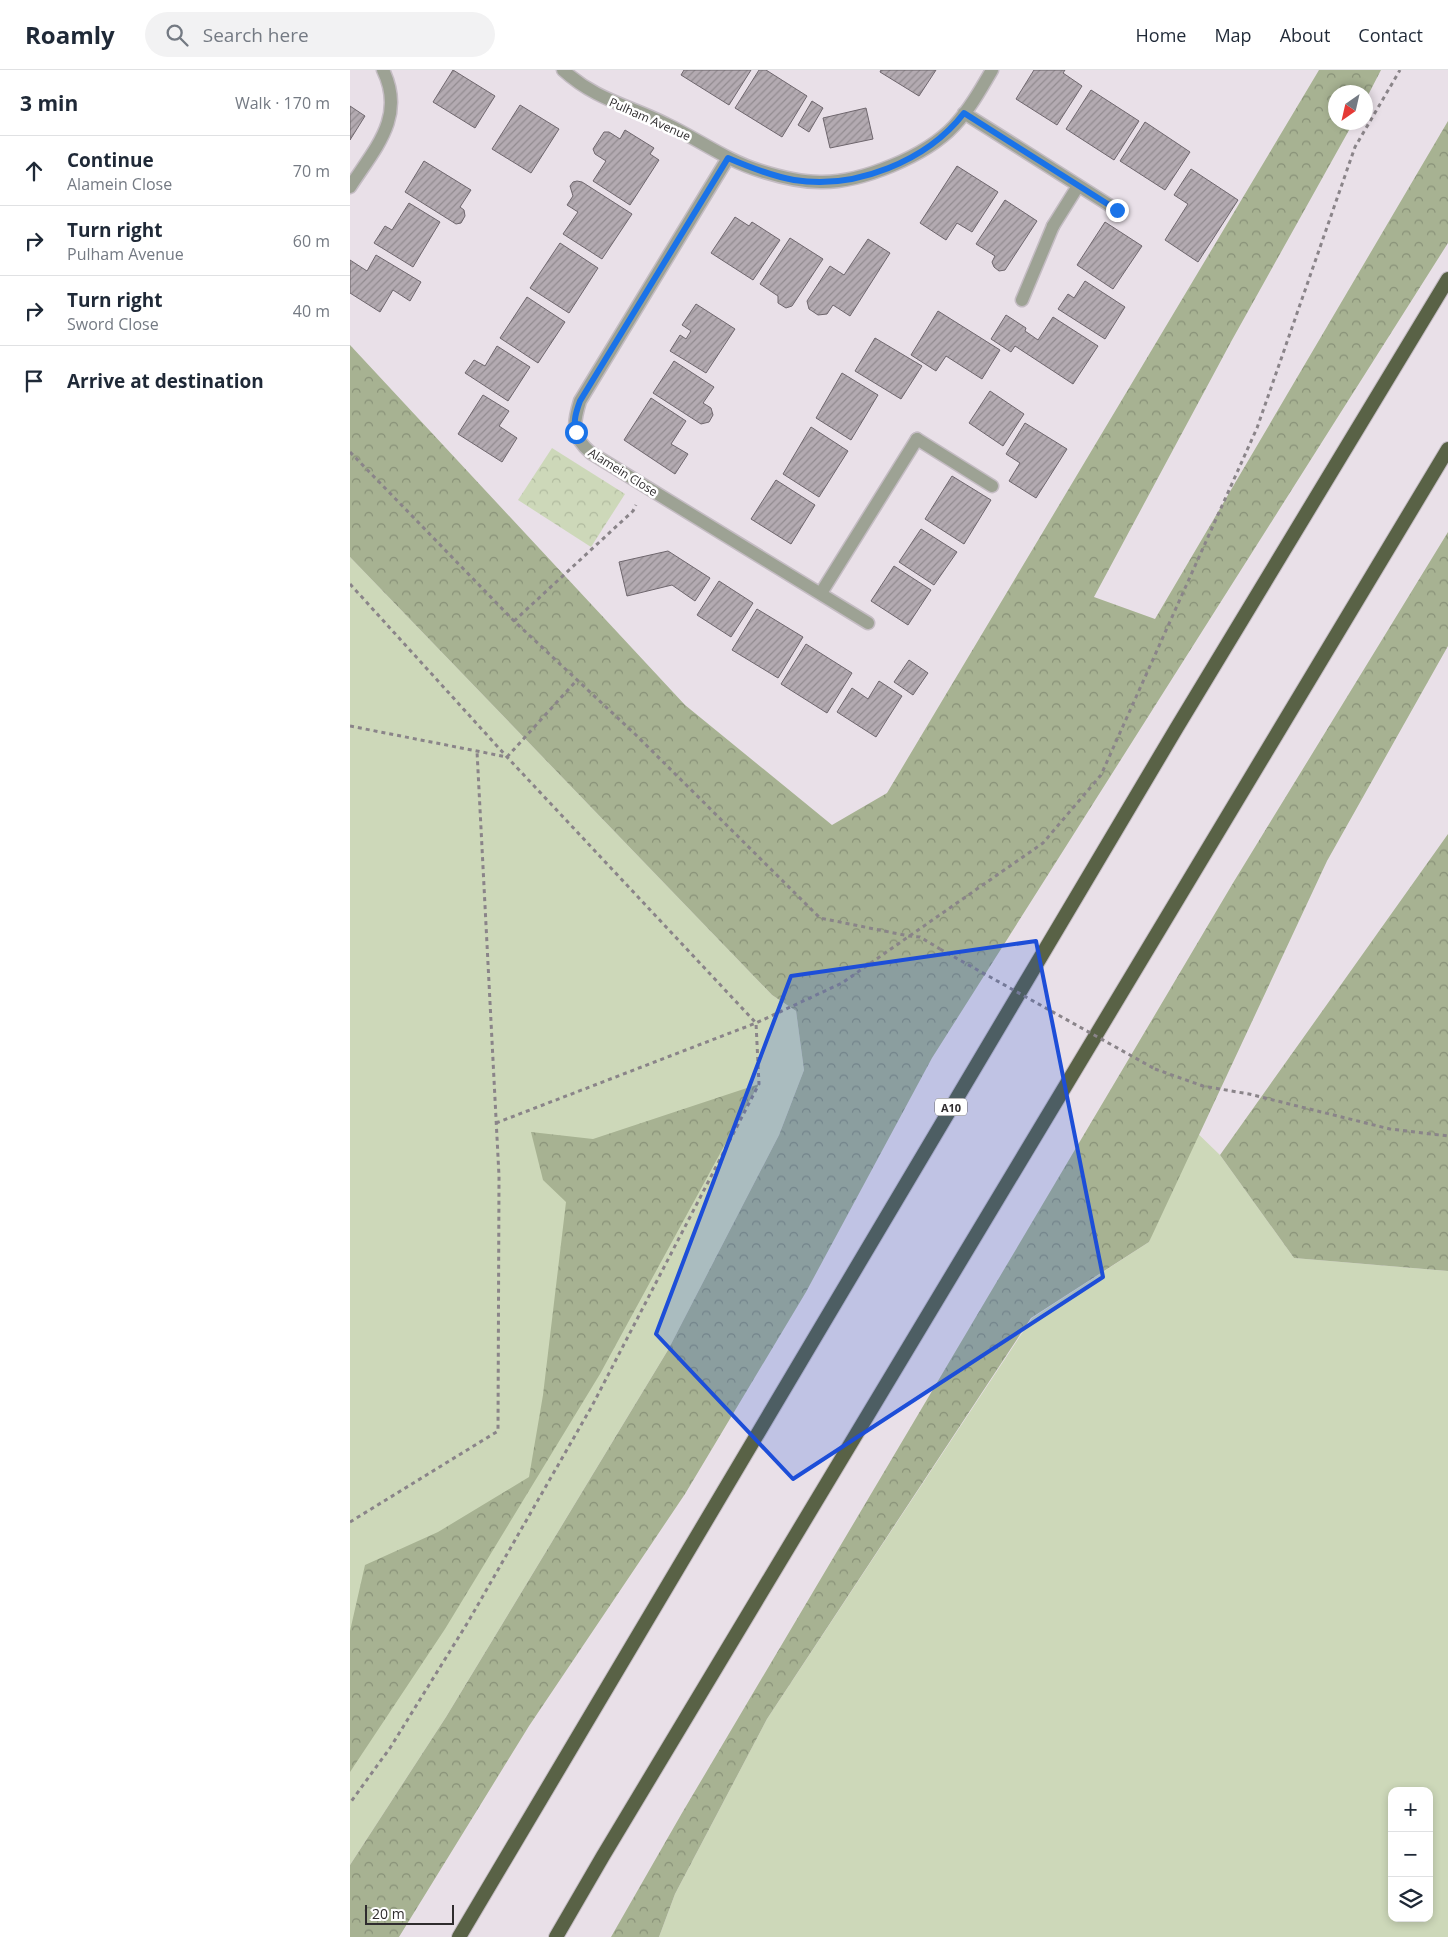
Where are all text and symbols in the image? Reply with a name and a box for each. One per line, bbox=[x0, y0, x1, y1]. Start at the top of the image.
search box bbox=[145, 12, 495, 57]
text: Roamly bbox=[25, 18, 115, 51]
icon: search bbox=[163, 21, 191, 49]
text: Search here bbox=[203, 22, 309, 48]
text: Home bbox=[1136, 23, 1186, 47]
text: Map bbox=[1214, 23, 1252, 47]
text: About bbox=[1280, 23, 1330, 47]
text: Contact bbox=[1358, 23, 1423, 47]
north arrow bbox=[1328, 85, 1373, 130]
text: 3 min bbox=[20, 89, 78, 117]
text: Walk · 170 m bbox=[235, 92, 330, 114]
street label: Pulham Avenue bbox=[607, 93, 694, 145]
text: Continue bbox=[67, 147, 154, 173]
icon: ahead bbox=[20, 157, 48, 185]
text: 70 m bbox=[293, 160, 330, 182]
text: Alamein Close bbox=[67, 173, 172, 195]
route end bbox=[1106, 199, 1129, 222]
text: Turn right bbox=[67, 217, 162, 243]
icon: right bbox=[20, 227, 48, 255]
text: 60 m bbox=[293, 230, 330, 252]
text: Pulham Avenue bbox=[67, 243, 184, 265]
text: Turn right bbox=[67, 287, 162, 313]
icon: right bbox=[20, 297, 48, 325]
text: 40 m bbox=[293, 300, 330, 322]
text: Sword Close bbox=[67, 313, 159, 335]
icon: arrive bbox=[20, 367, 48, 395]
text: Arrive at destination bbox=[67, 368, 264, 394]
route start bbox=[565, 421, 588, 444]
street label: Alamein Close bbox=[585, 444, 661, 500]
road number: A10 bbox=[935, 1098, 967, 1116]
map controls bbox=[1388, 1787, 1433, 1922]
button: + bbox=[1388, 1787, 1433, 1832]
button: − bbox=[1388, 1832, 1433, 1877]
button: layers bbox=[1388, 1877, 1433, 1922]
scale bar bbox=[365, 1902, 454, 1925]
text: 20 m bbox=[372, 1904, 405, 1923]

